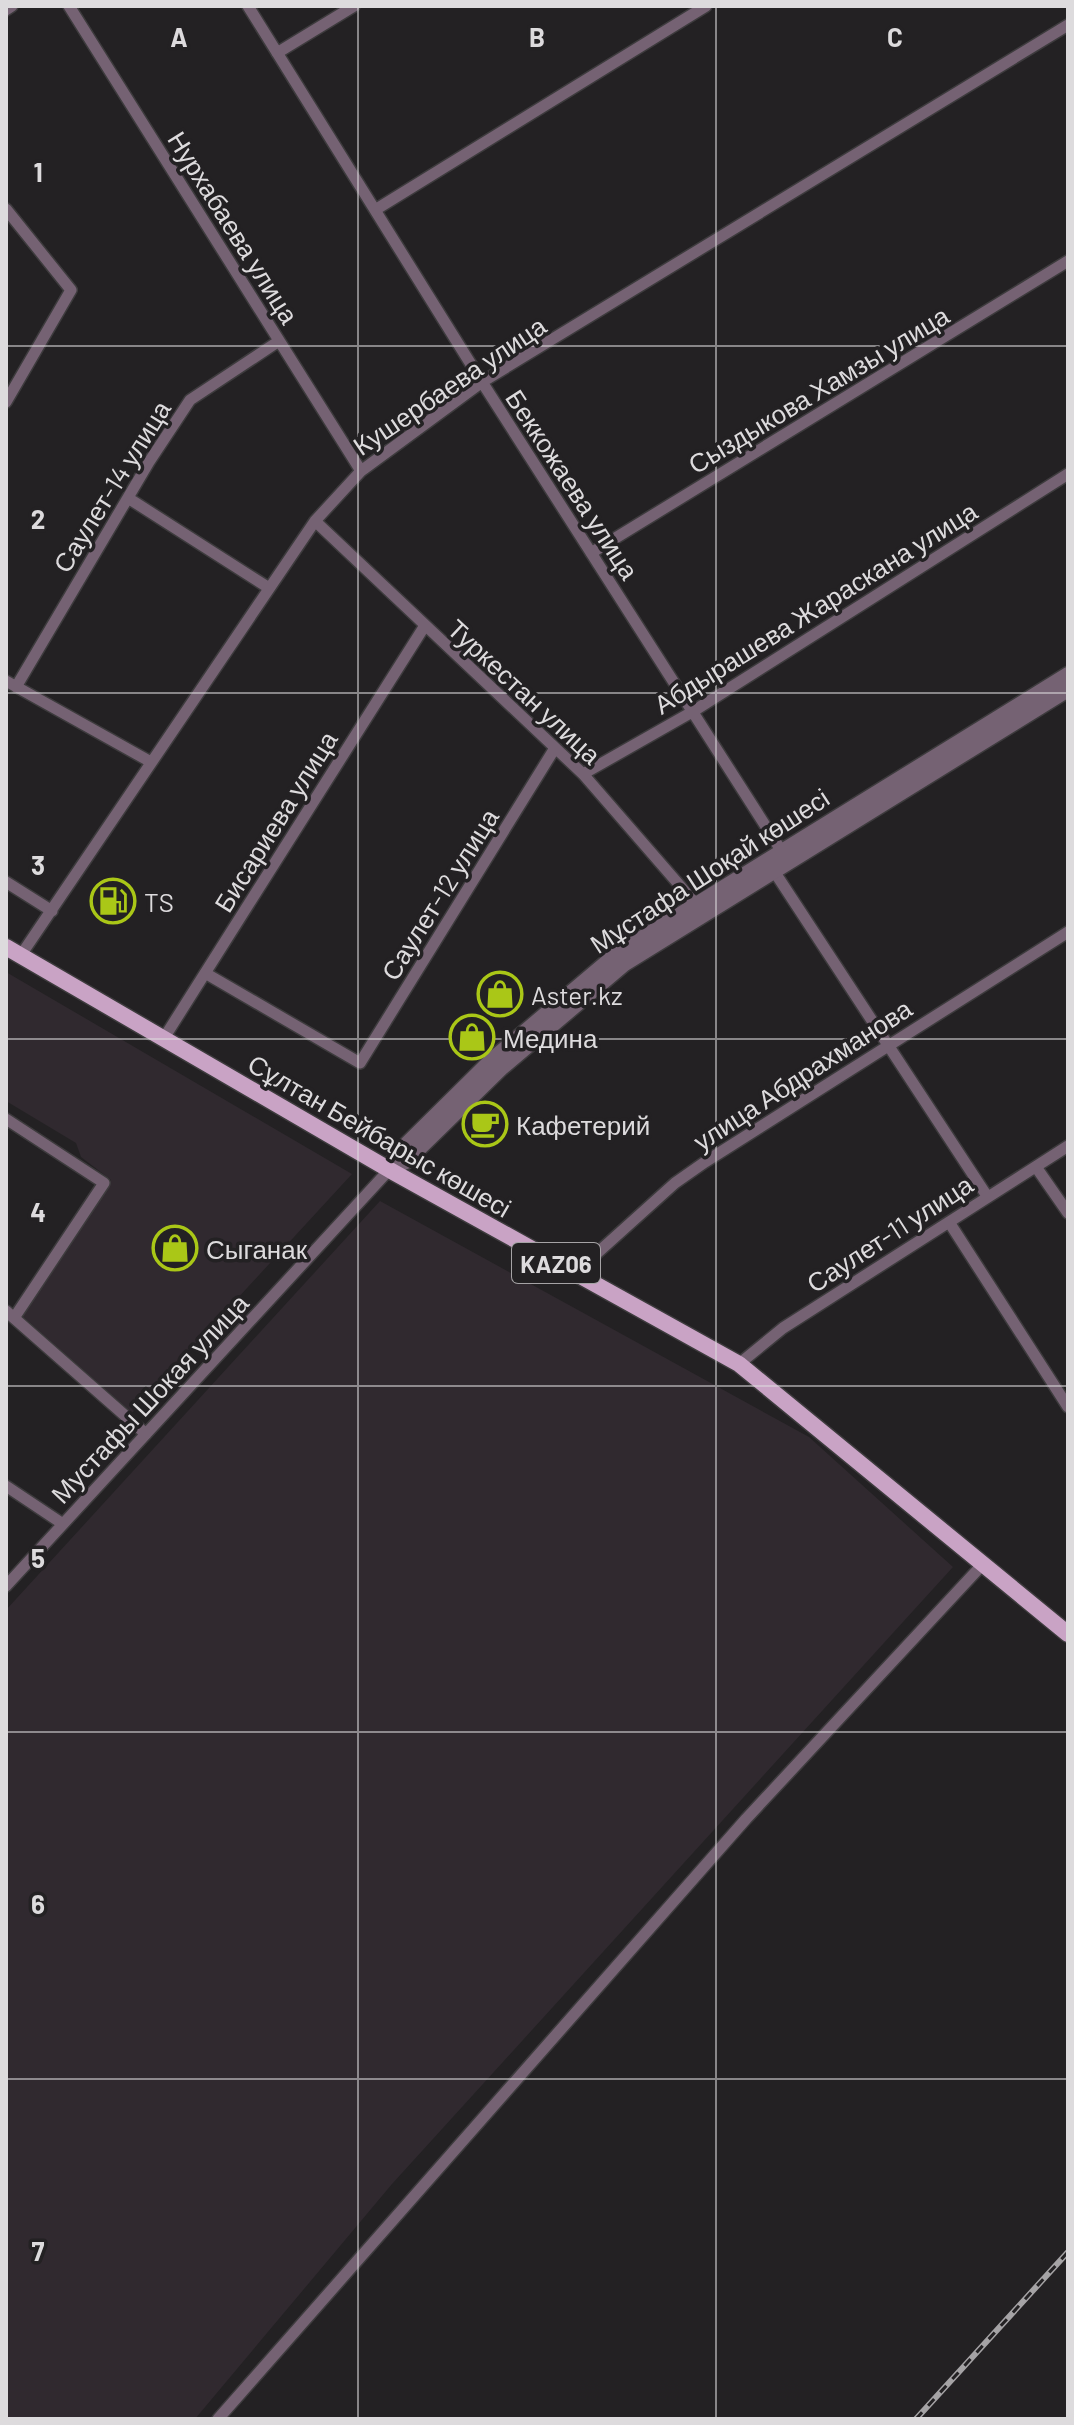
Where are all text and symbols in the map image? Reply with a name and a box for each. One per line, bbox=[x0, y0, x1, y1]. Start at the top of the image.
text: A bbox=[170, 21, 188, 52]
text: B bbox=[529, 21, 545, 52]
text: C bbox=[887, 21, 903, 52]
street label: Нурхабаева улица bbox=[162, 125, 306, 329]
text: 1 bbox=[33, 156, 43, 187]
street label: Сыздыкова Хамзы улица bbox=[682, 299, 954, 479]
street label: Кушербаева улица bbox=[347, 309, 552, 461]
street label: Беккожаева улица bbox=[500, 383, 646, 585]
street label: Саулет-14 улица bbox=[46, 394, 177, 578]
street label: Абдырашева Жараскана улица bbox=[648, 494, 983, 719]
text: 2 bbox=[31, 503, 45, 534]
street label: Туркестан улица bbox=[442, 612, 608, 770]
street label: Бисариева улица bbox=[207, 724, 343, 917]
street label: Мұстафа Шоқай көшесі bbox=[584, 781, 834, 959]
street label: Саулет-12 улица bbox=[374, 802, 504, 985]
text: 3 bbox=[31, 849, 45, 880]
fuel station icon: TS bbox=[89, 877, 137, 925]
place label: TS bbox=[144, 886, 174, 917]
shop icon: Aster.kz bbox=[476, 970, 524, 1018]
place label: Aster.kz bbox=[531, 979, 623, 1010]
street label: улица Абдрахманова bbox=[687, 992, 917, 1156]
shop icon: Медина bbox=[448, 1013, 496, 1061]
place label: Медина bbox=[503, 1022, 598, 1053]
street label: Сұлтан Бейбарыс көшесі bbox=[243, 1047, 517, 1223]
cafe icon: Кафетерий bbox=[461, 1100, 509, 1148]
place label: Кафетерий bbox=[516, 1109, 650, 1140]
street label: Саулет-11 улица bbox=[800, 1168, 978, 1298]
text: 4 bbox=[30, 1196, 46, 1227]
shop icon: Сыганак bbox=[151, 1224, 199, 1272]
place label: Сыганак bbox=[206, 1233, 308, 1264]
road number: KAZ06 bbox=[512, 1243, 600, 1283]
street label: Мустафы Шокая улица bbox=[44, 1287, 254, 1509]
text: 5 bbox=[31, 1542, 45, 1573]
text: 6 bbox=[31, 1888, 45, 1919]
text: 7 bbox=[32, 2235, 45, 2266]

